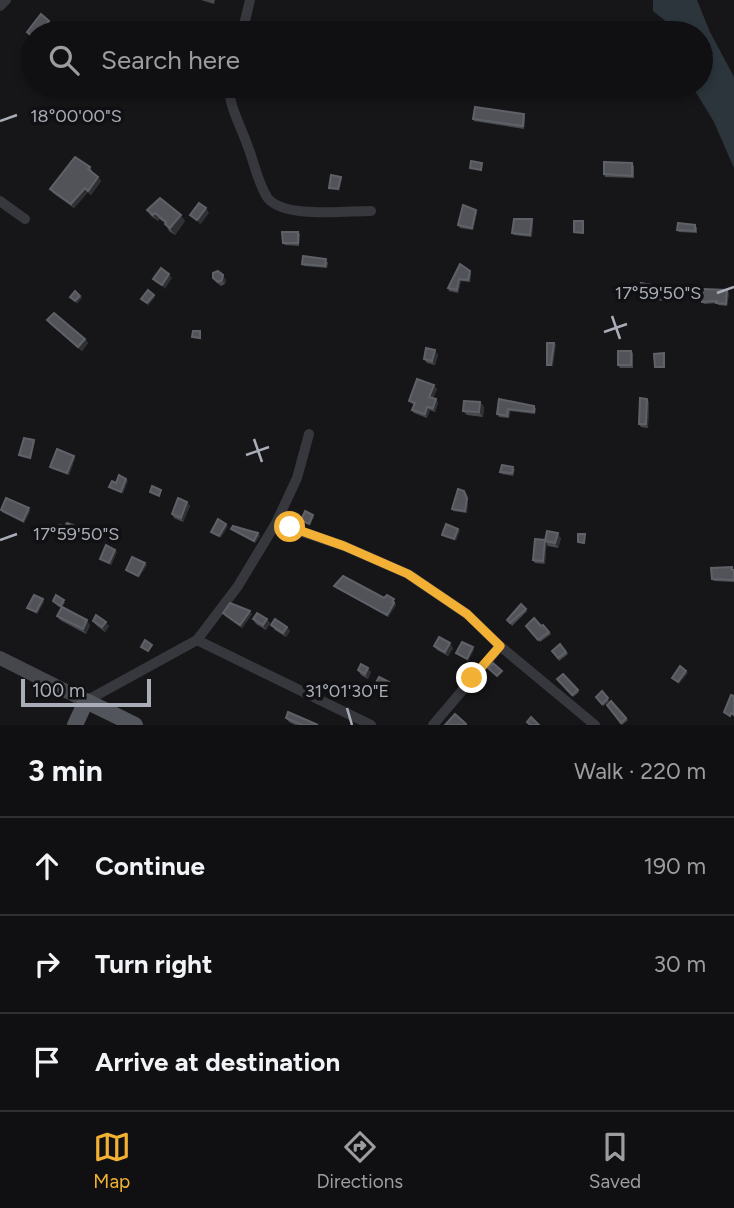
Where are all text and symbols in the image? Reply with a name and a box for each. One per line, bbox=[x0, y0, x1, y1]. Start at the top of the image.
search box bbox=[21, 21, 713, 98]
icon: search bbox=[45, 41, 83, 79]
text: Search here bbox=[101, 44, 240, 76]
text: 18°00'00"S bbox=[30, 105, 122, 127]
text: 17°59'50"S bbox=[615, 282, 701, 304]
route start bbox=[274, 511, 305, 542]
text: 17°59'50"S bbox=[33, 523, 119, 545]
route end bbox=[456, 662, 487, 693]
scale bar bbox=[21, 676, 150, 708]
text: 100 m bbox=[32, 679, 85, 702]
text: 31°01'30"E bbox=[305, 680, 389, 702]
text: 3 min bbox=[28, 752, 103, 789]
text: Walk · 220 m bbox=[574, 757, 706, 785]
icon: ahead bbox=[28, 847, 66, 885]
text: Continue bbox=[95, 850, 205, 882]
text: 190 m bbox=[643, 852, 706, 880]
icon: right bbox=[28, 945, 66, 983]
text: Turn right bbox=[95, 948, 212, 980]
text: 30 m bbox=[653, 950, 706, 978]
icon: arrive bbox=[28, 1043, 66, 1081]
text: Arrive at destination bbox=[95, 1046, 340, 1078]
tab: Map bbox=[93, 1128, 131, 1193]
tab: Directions bbox=[316, 1128, 403, 1193]
tab: Saved bbox=[589, 1128, 641, 1193]

